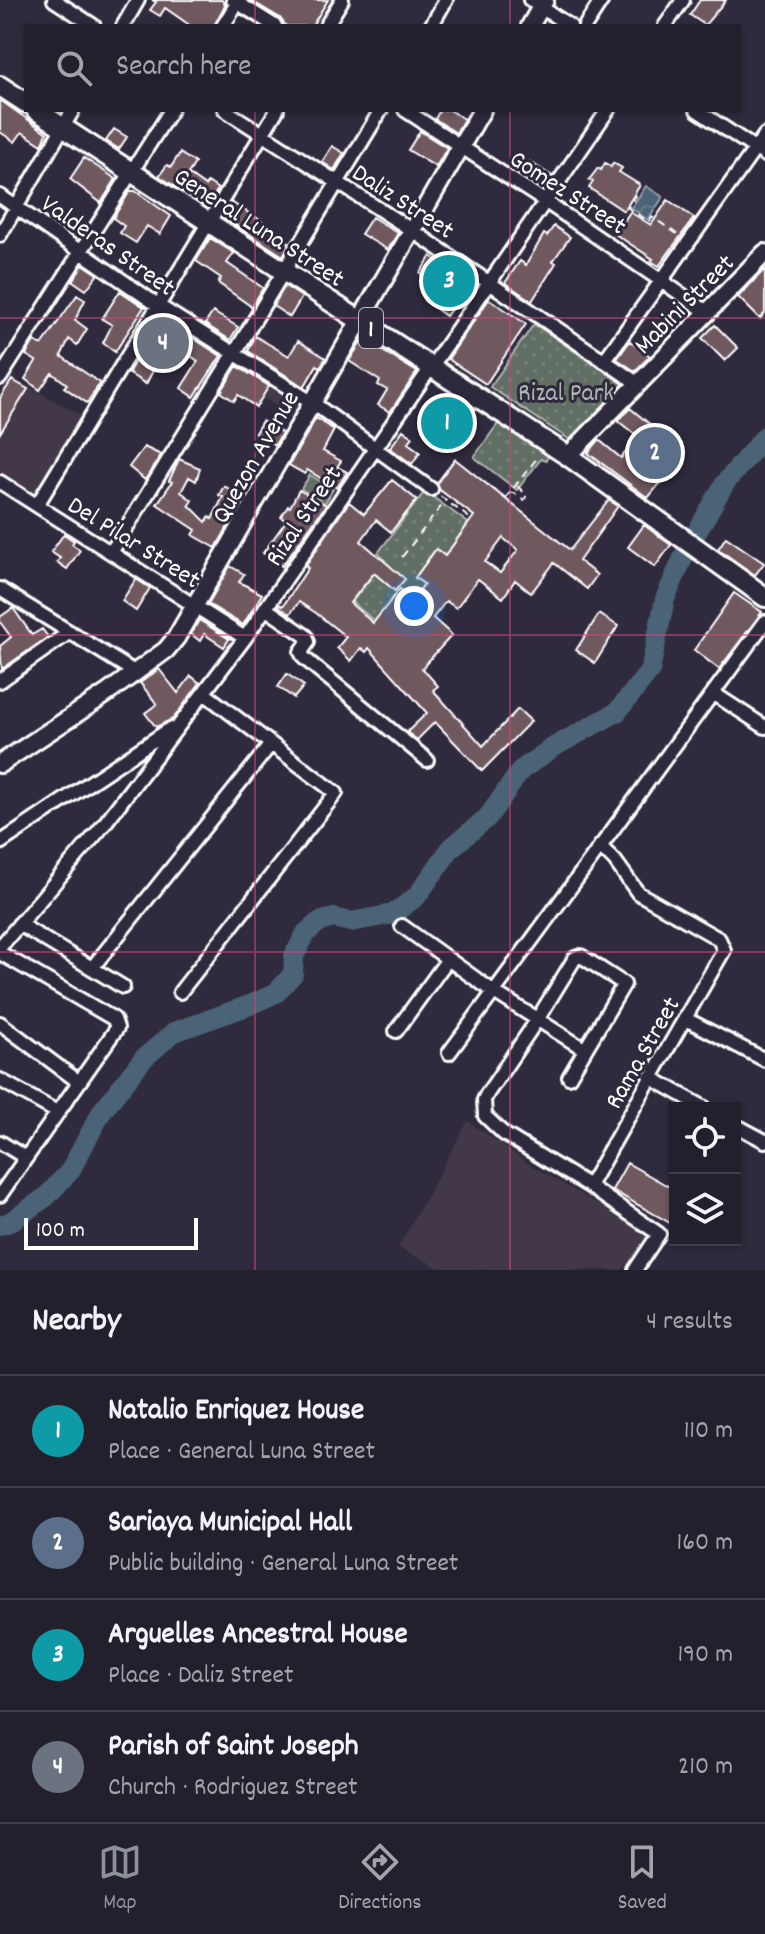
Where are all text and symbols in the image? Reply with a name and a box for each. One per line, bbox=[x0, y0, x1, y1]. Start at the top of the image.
search box bbox=[24, 24, 741, 112]
icon: search bbox=[52, 46, 96, 90]
text: Search here bbox=[116, 47, 252, 90]
street label: Gomez Street bbox=[501, 142, 633, 246]
street label: Daliz Street bbox=[344, 156, 461, 250]
street label: General Luna Street bbox=[165, 160, 351, 298]
street label: Valderas Street bbox=[32, 187, 182, 307]
street label: Mabini Street bbox=[627, 246, 745, 364]
pin: 3 bbox=[423, 251, 475, 311]
road number: 1 bbox=[359, 308, 383, 348]
pin: 4 bbox=[137, 313, 189, 373]
park label: Rizal Park bbox=[518, 376, 614, 413]
street label: Quezon Avenue bbox=[204, 384, 310, 531]
pin: 1 bbox=[421, 393, 473, 453]
pin: 2 bbox=[629, 423, 681, 483]
street label: Rizal Street bbox=[257, 459, 353, 575]
street label: Del Pilar Street bbox=[59, 488, 207, 600]
your location bbox=[394, 586, 434, 626]
street label: Rama Street bbox=[597, 990, 691, 1117]
map controls bbox=[669, 1102, 741, 1246]
button: locate bbox=[669, 1102, 741, 1174]
button: layers bbox=[669, 1174, 741, 1246]
scale bar bbox=[24, 1214, 198, 1250]
text: 100 m bbox=[36, 1216, 85, 1247]
text: Nearby bbox=[32, 1298, 121, 1347]
text: 4 results bbox=[646, 1304, 733, 1341]
text: Natalio Enriquez House bbox=[108, 1391, 364, 1434]
text: 1 bbox=[55, 1413, 61, 1450]
text: 110 m bbox=[684, 1413, 733, 1450]
text: Place · General Luna Street bbox=[108, 1434, 375, 1471]
text: Sariaya Municipal Hall bbox=[108, 1503, 352, 1546]
text: 2 bbox=[52, 1525, 64, 1562]
text: 160 m bbox=[677, 1525, 733, 1562]
text: Public building · General Luna Street bbox=[108, 1546, 458, 1583]
text: Arguelles Ancestral House bbox=[108, 1615, 408, 1658]
text: 3 bbox=[52, 1637, 64, 1674]
text: 190 m bbox=[677, 1637, 733, 1674]
text: Place · Daliz Street bbox=[108, 1658, 294, 1695]
text: Parish of Saint Joseph bbox=[108, 1727, 359, 1770]
text: 4 bbox=[53, 1749, 63, 1786]
text: 210 m bbox=[678, 1749, 733, 1786]
text: Church · Rodriguez Street bbox=[108, 1770, 358, 1807]
tab: Map bbox=[98, 1840, 142, 1919]
tab: Directions bbox=[338, 1840, 422, 1919]
tab: Saved bbox=[618, 1840, 667, 1919]

